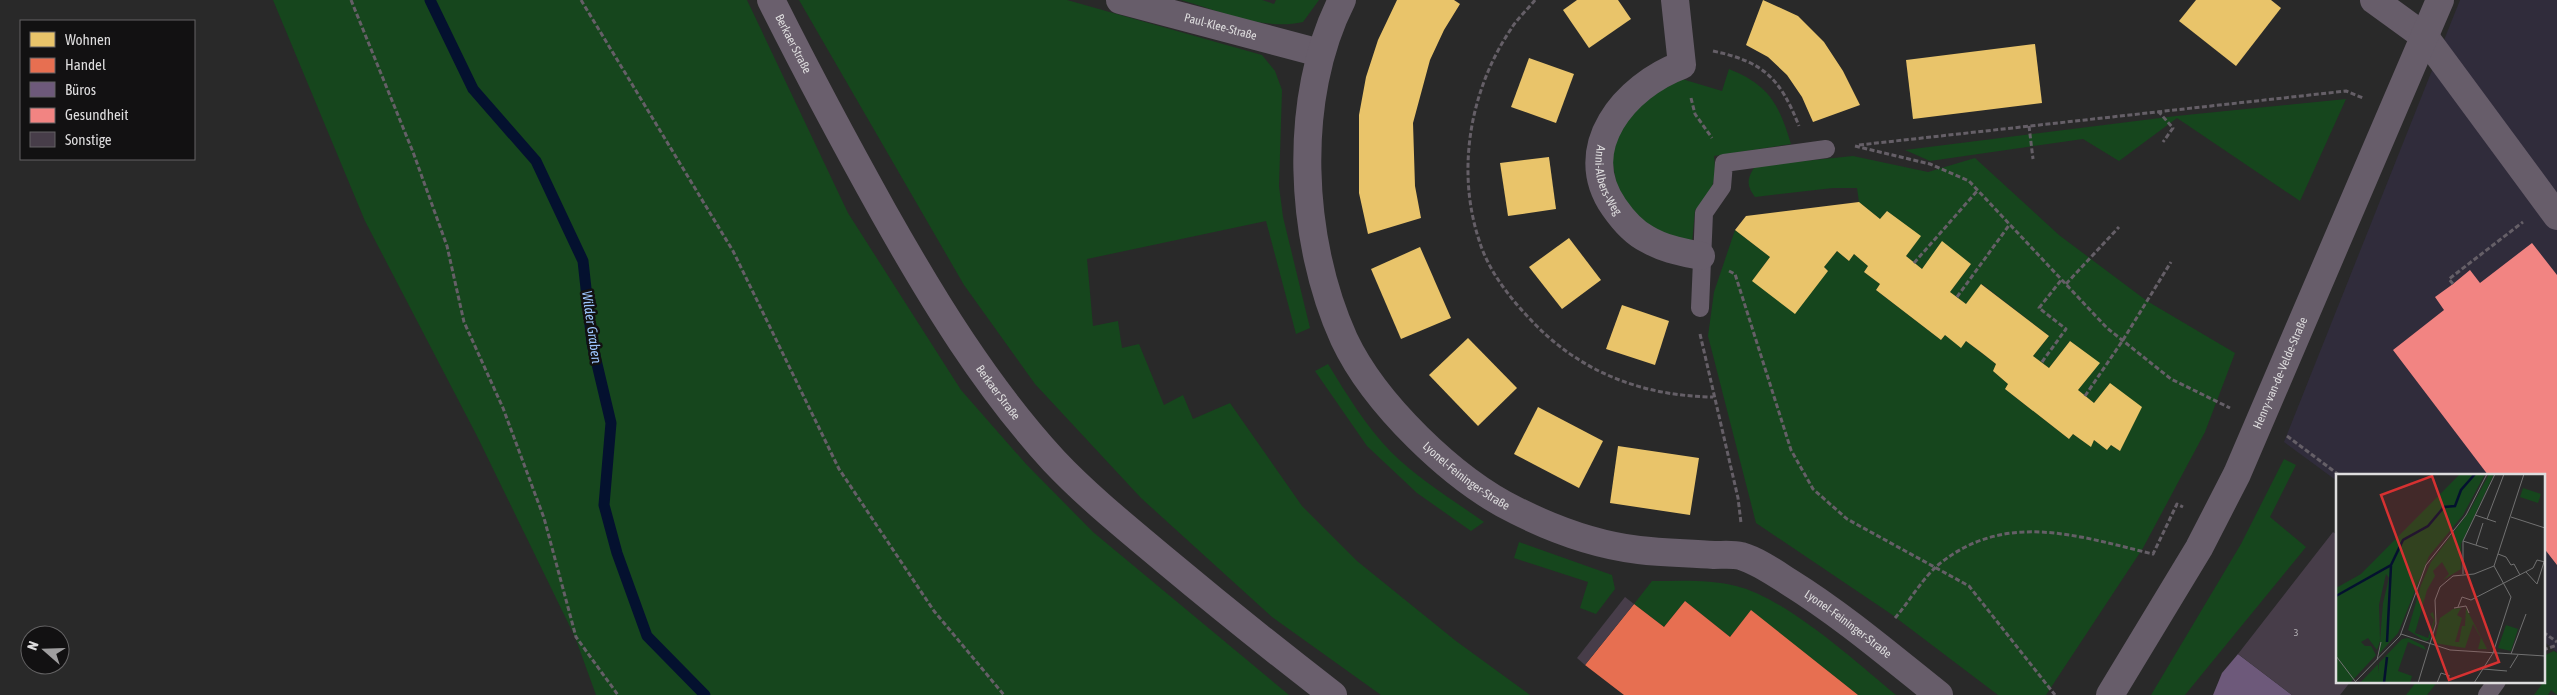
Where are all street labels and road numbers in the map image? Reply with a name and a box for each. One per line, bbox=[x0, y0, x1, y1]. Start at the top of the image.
street label: Paul-Klee-Straße bbox=[1183, 10, 1258, 43]
street label: Berkaer Straße bbox=[772, 12, 814, 76]
street label: Anni-Albers-Weg bbox=[1592, 144, 1625, 219]
street label: Henry-van-de-Velde-Straße bbox=[2250, 315, 2310, 431]
street label: Berkaer Straße bbox=[973, 363, 1023, 423]
street label: Lyonel-Feininger-Straße bbox=[1420, 439, 1512, 513]
street label: Lyonel-Feininger-Straße bbox=[1802, 587, 1894, 661]

